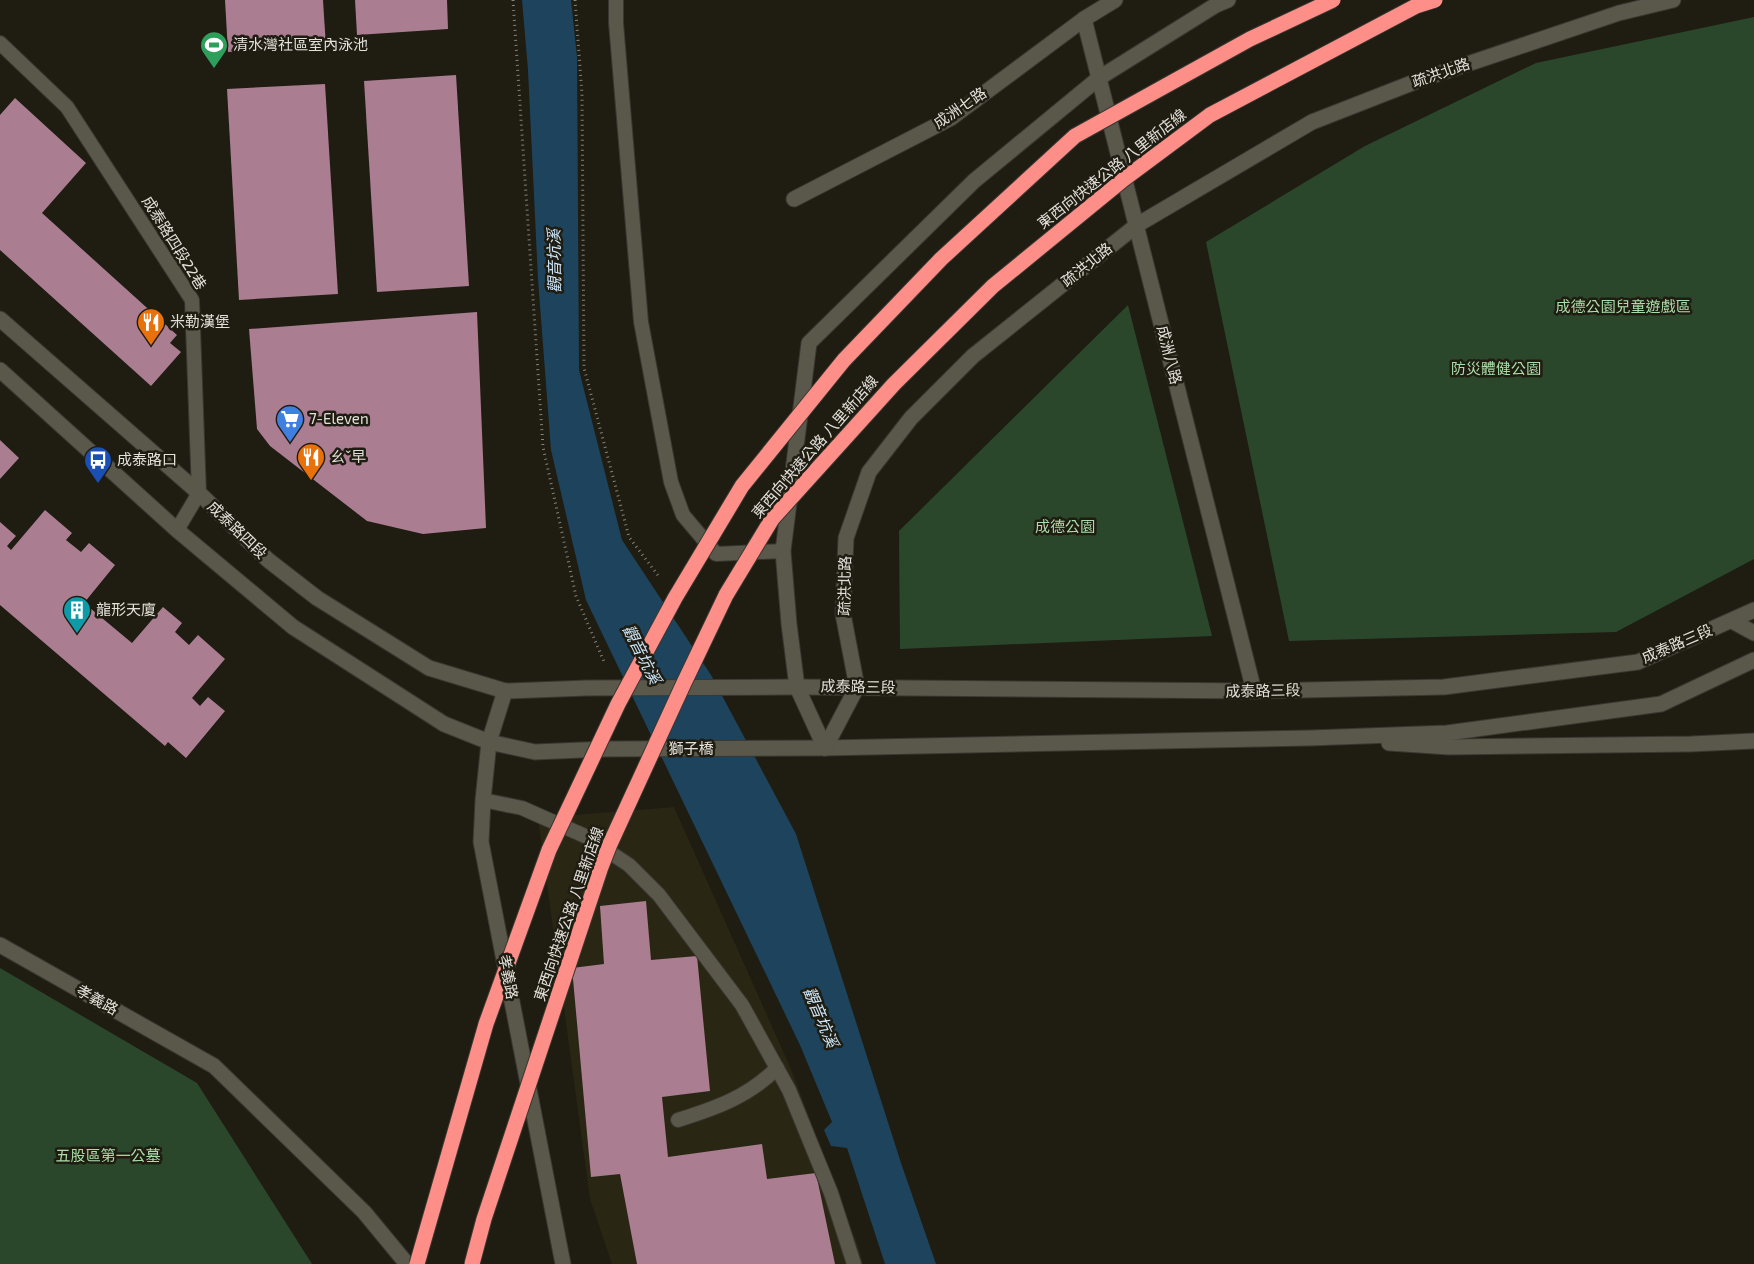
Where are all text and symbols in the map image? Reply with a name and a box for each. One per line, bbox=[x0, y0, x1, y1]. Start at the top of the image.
sports icon: 清水灣社區室內泳池 bbox=[199, 30, 229, 69]
place label: 清水灣社區室內泳池 bbox=[233, 35, 368, 53]
street label: 疏洪北路 bbox=[1409, 54, 1472, 90]
street label: 成洲七路 bbox=[930, 83, 989, 131]
street label: 東西向快速公路 八里新店線 bbox=[1034, 105, 1189, 232]
street label: 成泰路四段22巷 bbox=[139, 192, 211, 293]
water label: 觀音坑溪 bbox=[543, 227, 564, 293]
street label: 疏洪北路 bbox=[1057, 238, 1115, 290]
park label: 成德公園兒童遊戲區 bbox=[1555, 297, 1691, 315]
restaurant icon: 米勒漢堡 bbox=[136, 307, 166, 346]
place label: 米勒漢堡 bbox=[170, 312, 230, 330]
street label: 成洲八路 bbox=[1154, 323, 1186, 386]
park label: 防災體健公園 bbox=[1451, 359, 1541, 377]
street label: 東西向快速公路 八里新店線 bbox=[747, 371, 881, 521]
supermarket icon: 7-Eleven bbox=[275, 404, 305, 443]
place label: 7-Eleven bbox=[309, 409, 369, 427]
restaurant icon: ㄠˇ早 bbox=[296, 442, 326, 481]
bus stop icon: 成泰路口 bbox=[83, 445, 113, 484]
place label: ㄠˇ早 bbox=[330, 447, 366, 465]
place label: 成泰路口 bbox=[117, 450, 177, 468]
street label: 成泰路四段 bbox=[204, 497, 271, 562]
park label: 成德公園 bbox=[1035, 517, 1095, 535]
street label: 疏洪北路 bbox=[834, 556, 854, 616]
building icon: 龍形天廈 bbox=[62, 595, 92, 634]
place label: 龍形天廈 bbox=[96, 600, 156, 618]
street label: 成泰路三段 bbox=[1639, 620, 1715, 666]
water label: 觀音坑溪 bbox=[619, 621, 666, 688]
street label: 成泰路三段 bbox=[820, 676, 896, 696]
street label: 成泰路三段 bbox=[1225, 680, 1301, 700]
street label: 獅子橋 bbox=[668, 739, 714, 757]
street label: 東西向快速公路 八里新店線 bbox=[530, 824, 606, 1003]
street label: 孝義路 bbox=[496, 953, 522, 1001]
street label: 孝義路 bbox=[73, 980, 122, 1018]
water label: 觀音坑溪 bbox=[800, 984, 843, 1052]
park label: 五股區第一公墓 bbox=[55, 1146, 161, 1164]

